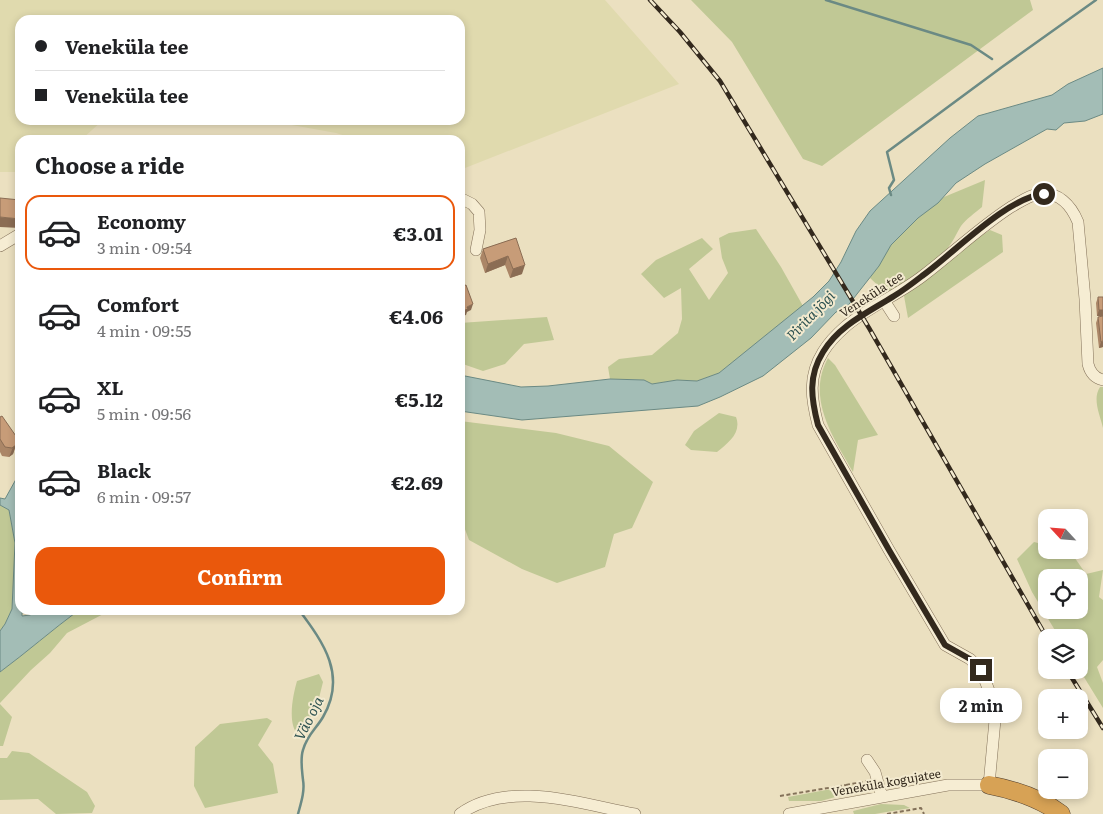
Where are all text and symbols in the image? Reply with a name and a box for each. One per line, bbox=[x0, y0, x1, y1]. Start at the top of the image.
text: Veneküla tee bbox=[65, 32, 189, 60]
text: Veneküla tee bbox=[65, 81, 189, 109]
text: Choose a ride bbox=[35, 148, 184, 181]
route start bbox=[1033, 183, 1055, 205]
text: Economy bbox=[97, 207, 186, 235]
icon: car bbox=[37, 210, 82, 255]
text: €3.01 bbox=[393, 219, 443, 247]
text: 3 min · 09:54 bbox=[97, 235, 192, 259]
street label: Veneküla tee bbox=[836, 267, 906, 321]
water label: Pirita jõgi bbox=[781, 285, 839, 344]
text: Comfort bbox=[97, 290, 179, 318]
icon: car bbox=[37, 293, 82, 338]
text: €4.06 bbox=[389, 302, 443, 330]
text: 4 min · 09:55 bbox=[97, 318, 191, 342]
text: XL bbox=[97, 373, 124, 401]
icon: car bbox=[37, 376, 82, 421]
text: €5.12 bbox=[395, 385, 443, 413]
text: 5 min · 09:56 bbox=[97, 401, 191, 425]
text: Black bbox=[97, 456, 151, 484]
icon: car bbox=[37, 459, 82, 504]
text: €2.69 bbox=[391, 468, 443, 496]
text: 6 min · 09:57 bbox=[97, 484, 191, 508]
north arrow bbox=[1038, 509, 1088, 559]
map controls bbox=[1038, 509, 1088, 799]
button: Confirm bbox=[35, 547, 445, 605]
button: locate bbox=[1038, 569, 1088, 619]
button: layers bbox=[1038, 629, 1088, 679]
route end bbox=[970, 659, 992, 681]
callout: 2 min bbox=[940, 688, 1022, 722]
button: + bbox=[1038, 689, 1088, 739]
water label: Väo oja bbox=[288, 693, 328, 743]
text: 2 min bbox=[959, 693, 1003, 717]
button: − bbox=[1038, 749, 1088, 799]
street label: Veneküla kogujatee bbox=[830, 764, 942, 800]

